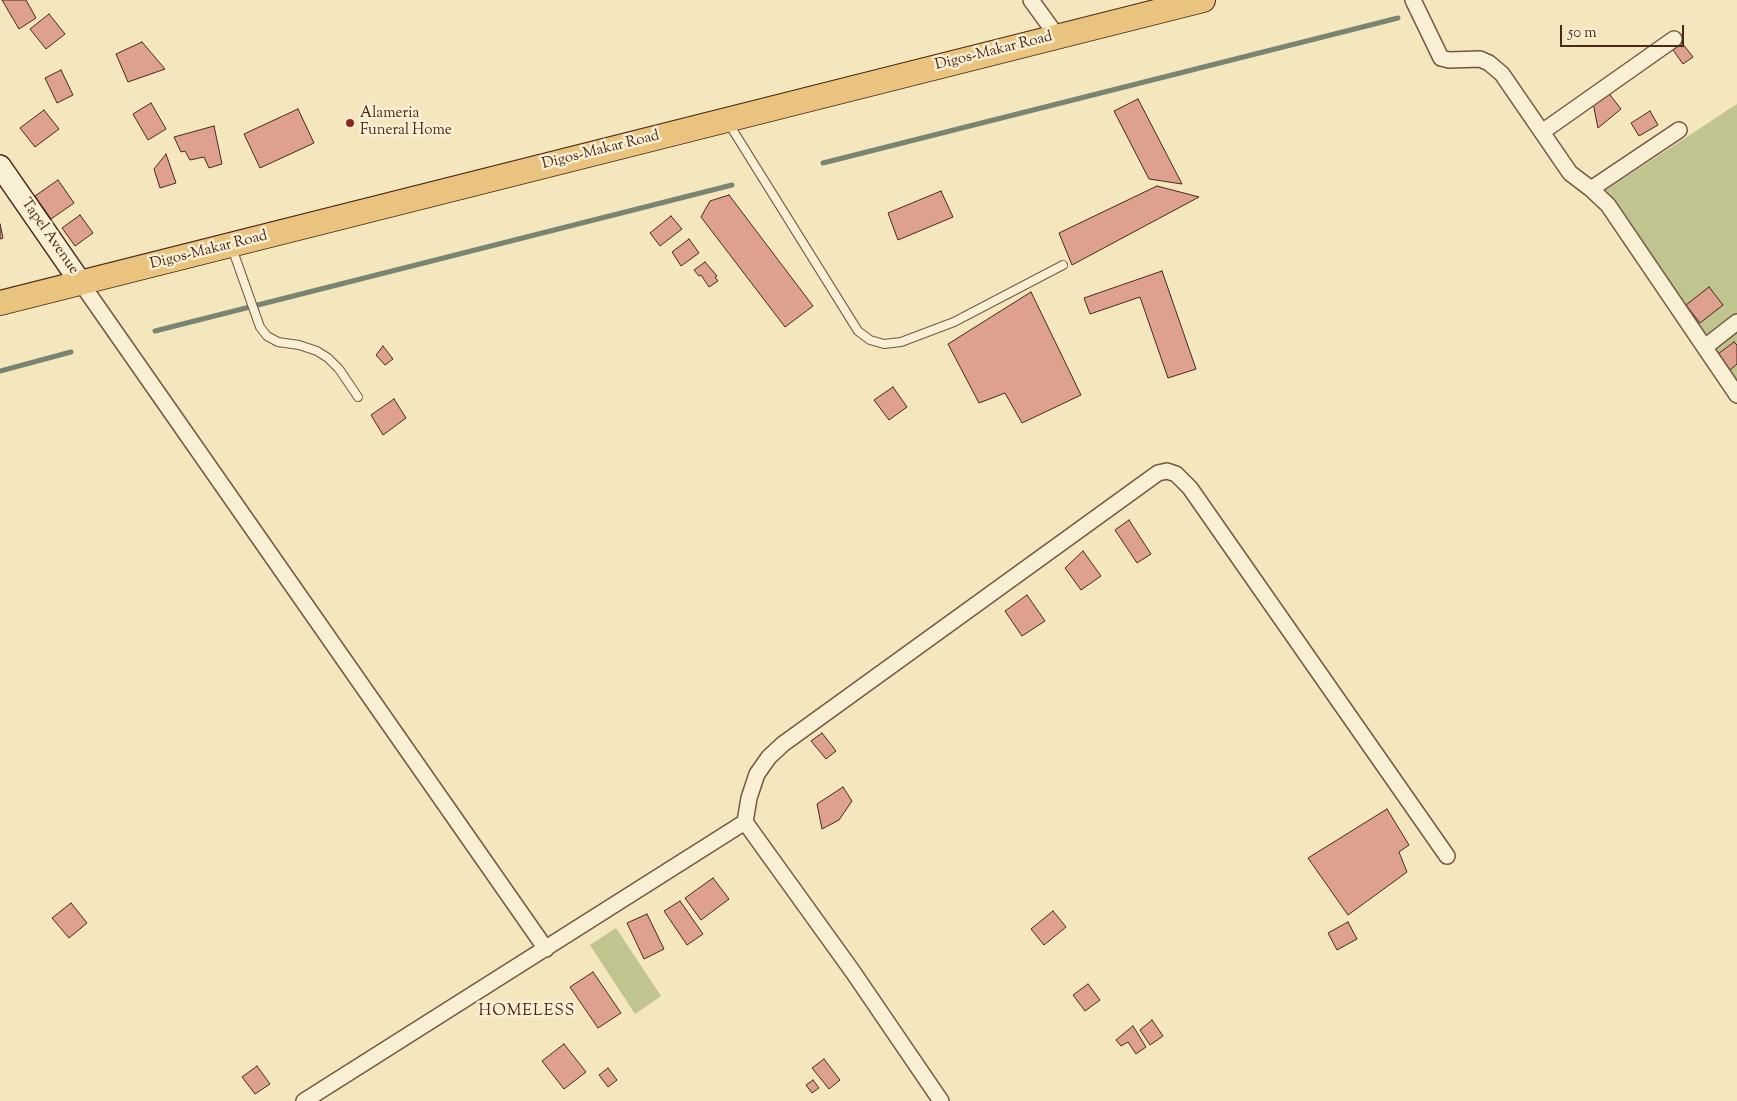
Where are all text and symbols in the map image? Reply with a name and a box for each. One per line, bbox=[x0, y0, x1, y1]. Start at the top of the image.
scale bar bbox=[1562, 15, 1686, 47]
text: 50 m bbox=[1568, 23, 1597, 44]
street label: Digos-Makar Road bbox=[933, 29, 1055, 75]
place label: Alameria Funeral Home bbox=[360, 105, 452, 140]
marker: Alameria Funeral Home bbox=[344, 117, 356, 129]
street label: Digos-Makar Road bbox=[540, 128, 662, 174]
street label: Tapel Avenue bbox=[16, 195, 82, 279]
street label: Digos-Makar Road bbox=[148, 228, 270, 274]
district label: HOMELESS bbox=[478, 1002, 576, 1022]

